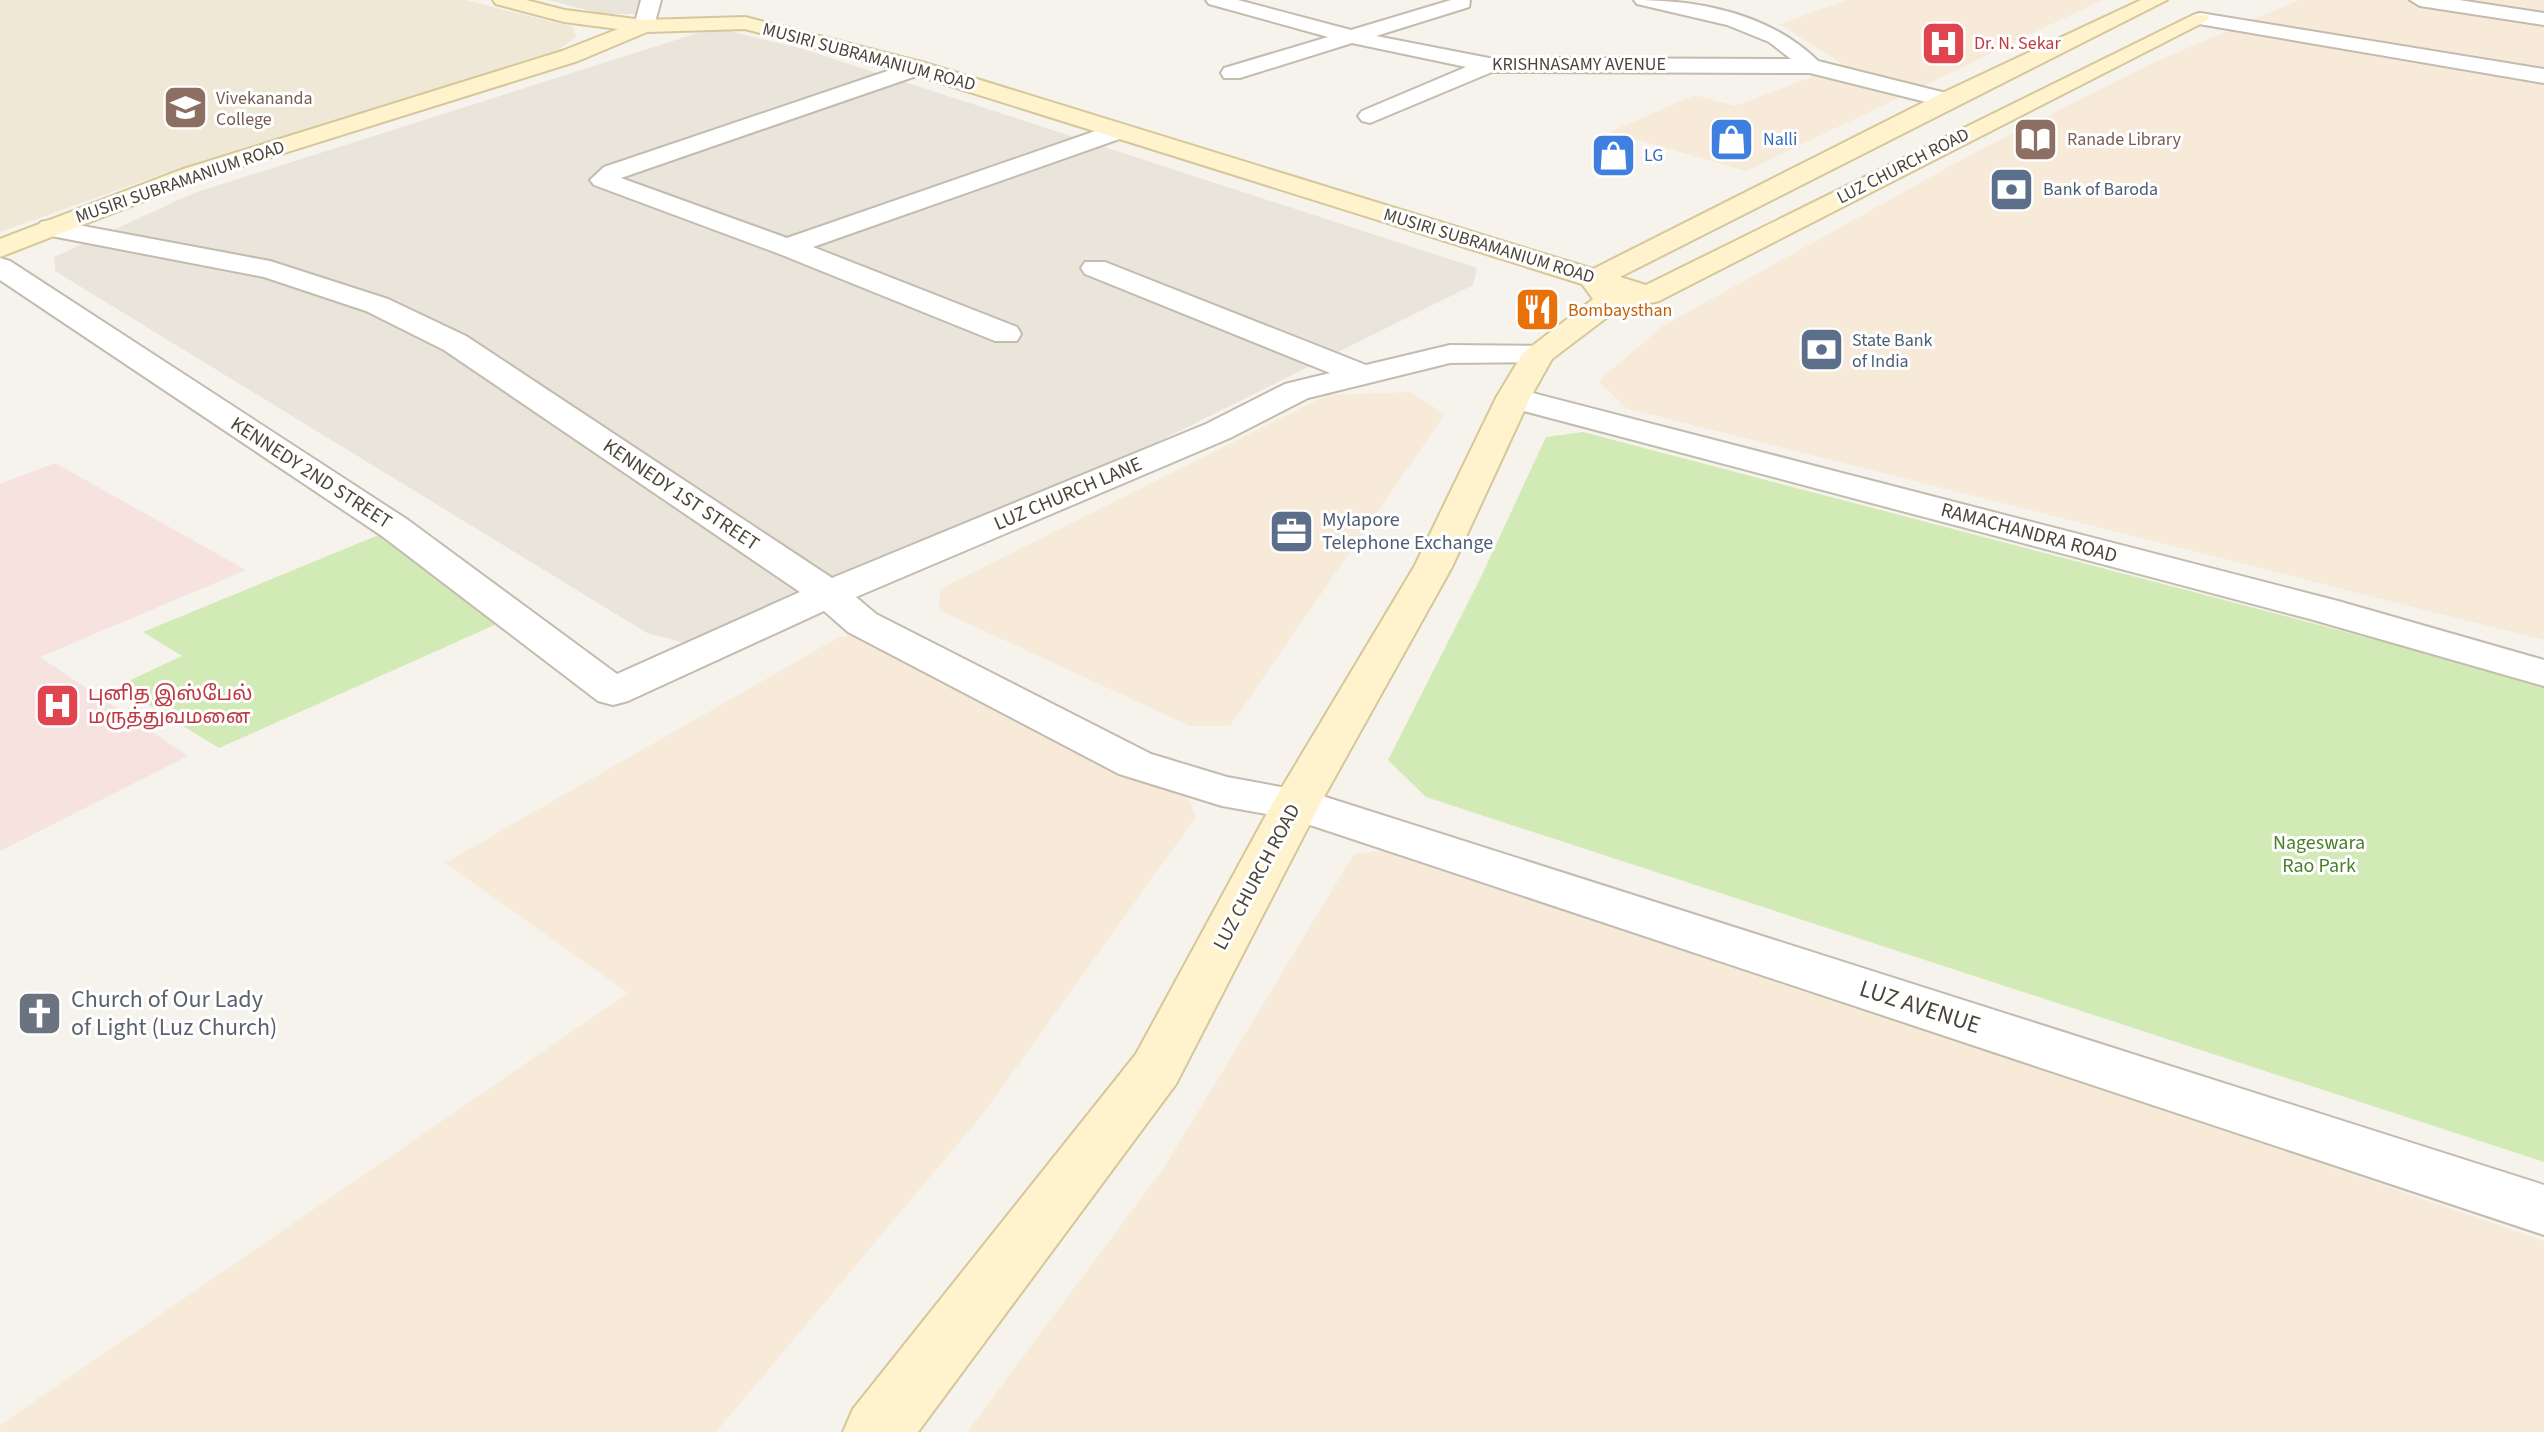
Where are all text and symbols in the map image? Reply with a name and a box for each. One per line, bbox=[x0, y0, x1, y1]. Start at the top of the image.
street label: MUSIRI SUBRAMANIUM ROAD bbox=[760, 17, 978, 97]
hospital icon: Dr. N. Sekar bbox=[1919, 19, 1967, 67]
place label: Dr. N. Sekar bbox=[1974, 31, 2061, 56]
street label: KRISHNASAMY AVENUE bbox=[1492, 52, 1666, 77]
school or university icon: Vivekananda College bbox=[161, 84, 209, 132]
place label: Vivekananda College bbox=[216, 86, 313, 132]
shop icon: Nalli bbox=[1708, 115, 1756, 163]
library icon: Ranade Library bbox=[2012, 115, 2060, 163]
street label: LUZ CHURCH ROAD bbox=[1833, 122, 1973, 210]
place label: Nalli bbox=[1763, 127, 1797, 152]
place label: Ranade Library bbox=[2067, 127, 2181, 152]
shop icon: LG bbox=[1589, 131, 1637, 179]
street label: MUSIRI SUBRAMANIUM ROAD bbox=[72, 134, 288, 230]
place label: LG bbox=[1644, 143, 1663, 168]
bank icon: Bank of Baroda bbox=[1988, 165, 2036, 213]
place label: Bank of Baroda bbox=[2043, 177, 2158, 202]
street label: MUSIRI SUBRAMANIUM ROAD bbox=[1380, 202, 1598, 290]
restaurant icon: Bombaysthan bbox=[1513, 286, 1561, 334]
place label: Bombaysthan bbox=[1568, 298, 1672, 323]
bank icon: State Bank of India bbox=[1797, 326, 1845, 374]
place label: State Bank of India bbox=[1852, 328, 1933, 374]
street label: KENNEDY 2ND STREET bbox=[225, 410, 397, 536]
street label: KENNEDY 1ST STREET bbox=[597, 432, 765, 558]
street label: LUZ CHURCH LANE bbox=[990, 450, 1146, 538]
street label: RAMACHANDRA ROAD bbox=[1938, 496, 2120, 570]
place label: Mylapore Telephone Exchange bbox=[1322, 506, 1493, 557]
office icon: Mylapore Telephone Exchange bbox=[1267, 508, 1315, 556]
place label: புனித இஸ்பேல் மருத்துவமனை bbox=[88, 680, 252, 731]
hospital icon: புனித இஸ்பேல் மருத்துவமனை bbox=[33, 682, 81, 730]
street label: LUZ CHURCH ROAD bbox=[1207, 799, 1307, 955]
park label: Nageswara Rao Park bbox=[2273, 829, 2365, 880]
street label: LUZ AVENUE bbox=[1855, 971, 1985, 1043]
place label: Church of Our Lady of Light (Luz Church) bbox=[71, 982, 277, 1045]
church icon: Church of Our Lady of Light (Luz Church) bbox=[16, 989, 64, 1037]

